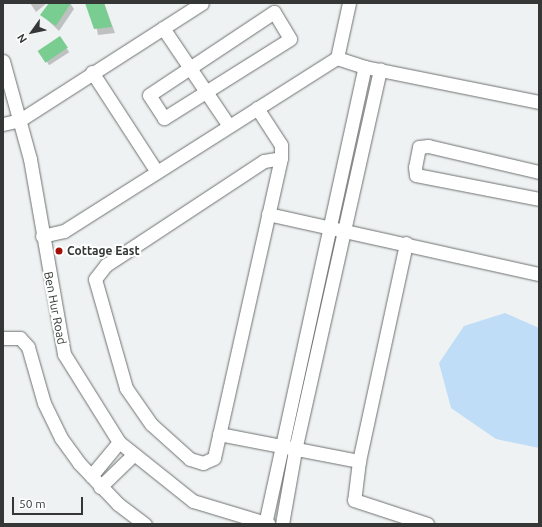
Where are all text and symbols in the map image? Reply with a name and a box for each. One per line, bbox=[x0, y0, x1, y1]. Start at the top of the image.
north arrow bbox=[12, 12, 52, 52]
text: N bbox=[15, 32, 29, 45]
place label: Cottage East bbox=[67, 244, 140, 258]
marker: Cottage East bbox=[54, 246, 64, 256]
street label: Ben Hur Road bbox=[41, 270, 69, 346]
scale bar bbox=[14, 489, 85, 515]
text: 50 m bbox=[19, 497, 46, 510]

